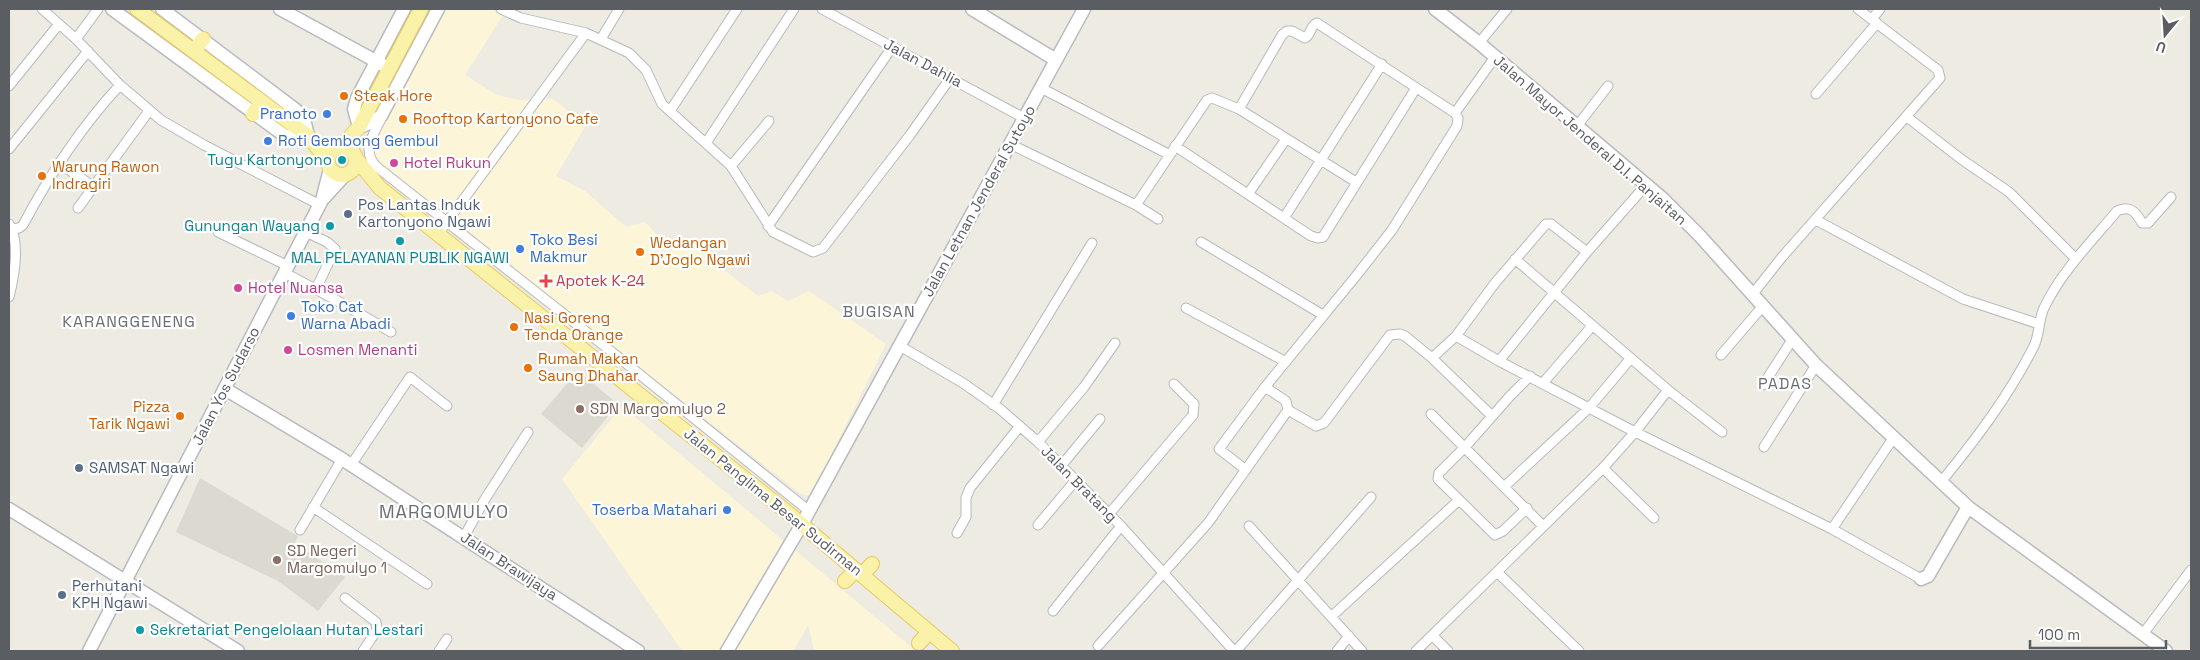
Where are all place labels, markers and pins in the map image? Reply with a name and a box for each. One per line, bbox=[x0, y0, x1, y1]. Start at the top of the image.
place label: Steak Hore bbox=[354, 86, 433, 105]
marker: Steak Hore bbox=[338, 90, 350, 102]
place label: Pranoto bbox=[260, 104, 317, 123]
marker: Pranoto bbox=[321, 108, 333, 120]
place label: Rooftop Kartonyono Cafe bbox=[413, 109, 599, 128]
marker: Rooftop Kartonyono Cafe bbox=[397, 113, 409, 125]
place label: Roti Gembong Gembul bbox=[278, 131, 438, 150]
marker: Roti Gembong Gembul bbox=[262, 135, 274, 147]
place label: Tugu Kartonyono bbox=[207, 150, 332, 169]
place label: Hotel Rukun bbox=[404, 153, 491, 172]
marker: Tugu Kartonyono bbox=[336, 154, 348, 166]
place label: Warung Rawon Indragiri bbox=[52, 157, 159, 193]
marker: Hotel Rukun bbox=[388, 157, 400, 169]
marker: Warung Rawon Indragiri bbox=[36, 170, 48, 182]
place label: Pos Lantas Induk Kartonyono Ngawi bbox=[358, 195, 491, 231]
marker: Pos Lantas Induk Kartonyono Ngawi bbox=[342, 208, 354, 220]
place label: Gunungan Wayang bbox=[184, 216, 320, 235]
marker: Gunungan Wayang bbox=[324, 220, 336, 232]
place label: Toko Besi Makmur bbox=[530, 230, 598, 266]
place label: Wedangan D'Joglo Ngawi bbox=[650, 233, 750, 269]
marker: MAL PELAYANAN PUBLIK NGAWI bbox=[394, 235, 406, 247]
marker: Toko Besi Makmur bbox=[514, 243, 526, 255]
marker: Wedangan D'Joglo Ngawi bbox=[634, 246, 646, 258]
place label: MAL PELAYANAN PUBLIK NGAWI bbox=[291, 248, 509, 267]
place label: Apotek K-24 bbox=[556, 271, 645, 290]
marker: Apotek K-24 bbox=[540, 275, 552, 287]
place label: Hotel Nuansa bbox=[248, 278, 344, 297]
marker: Hotel Nuansa bbox=[232, 282, 244, 294]
place label: Toko Cat Warna Abadi bbox=[301, 297, 391, 333]
place label: Nasi Goreng Tenda Orange bbox=[524, 308, 623, 344]
marker: Toko Cat Warna Abadi bbox=[285, 310, 297, 322]
marker: Nasi Goreng Tenda Orange bbox=[508, 321, 520, 333]
place label: Losmen Menanti bbox=[298, 340, 417, 359]
marker: Losmen Menanti bbox=[282, 344, 294, 356]
place label: Rumah Makan Saung Dhahar bbox=[538, 349, 639, 385]
marker: Rumah Makan Saung Dhahar bbox=[522, 362, 534, 374]
place label: Pizza Tarik Ngawi bbox=[89, 397, 170, 433]
place label: SDN Margomulyo 2 bbox=[590, 399, 726, 418]
marker: SDN Margomulyo 2 bbox=[574, 403, 586, 415]
marker: Pizza Tarik Ngawi bbox=[174, 410, 186, 422]
place label: SAMSAT Ngawi bbox=[89, 458, 194, 477]
marker: SAMSAT Ngawi bbox=[73, 462, 85, 474]
place label: Toserba Matahari bbox=[592, 500, 717, 519]
marker: Toserba Matahari bbox=[721, 504, 733, 516]
place label: SD Negeri Margomulyo 1 bbox=[287, 541, 387, 577]
marker: SD Negeri Margomulyo 1 bbox=[271, 554, 283, 566]
place label: Perhutani KPH Ngawi bbox=[72, 576, 148, 612]
marker: Perhutani KPH Ngawi bbox=[56, 589, 68, 601]
place label: Sekretariat Pengelolaan Hutan Lestari bbox=[150, 620, 423, 639]
marker: Sekretariat Pengelolaan Hutan Lestari bbox=[134, 624, 146, 636]

